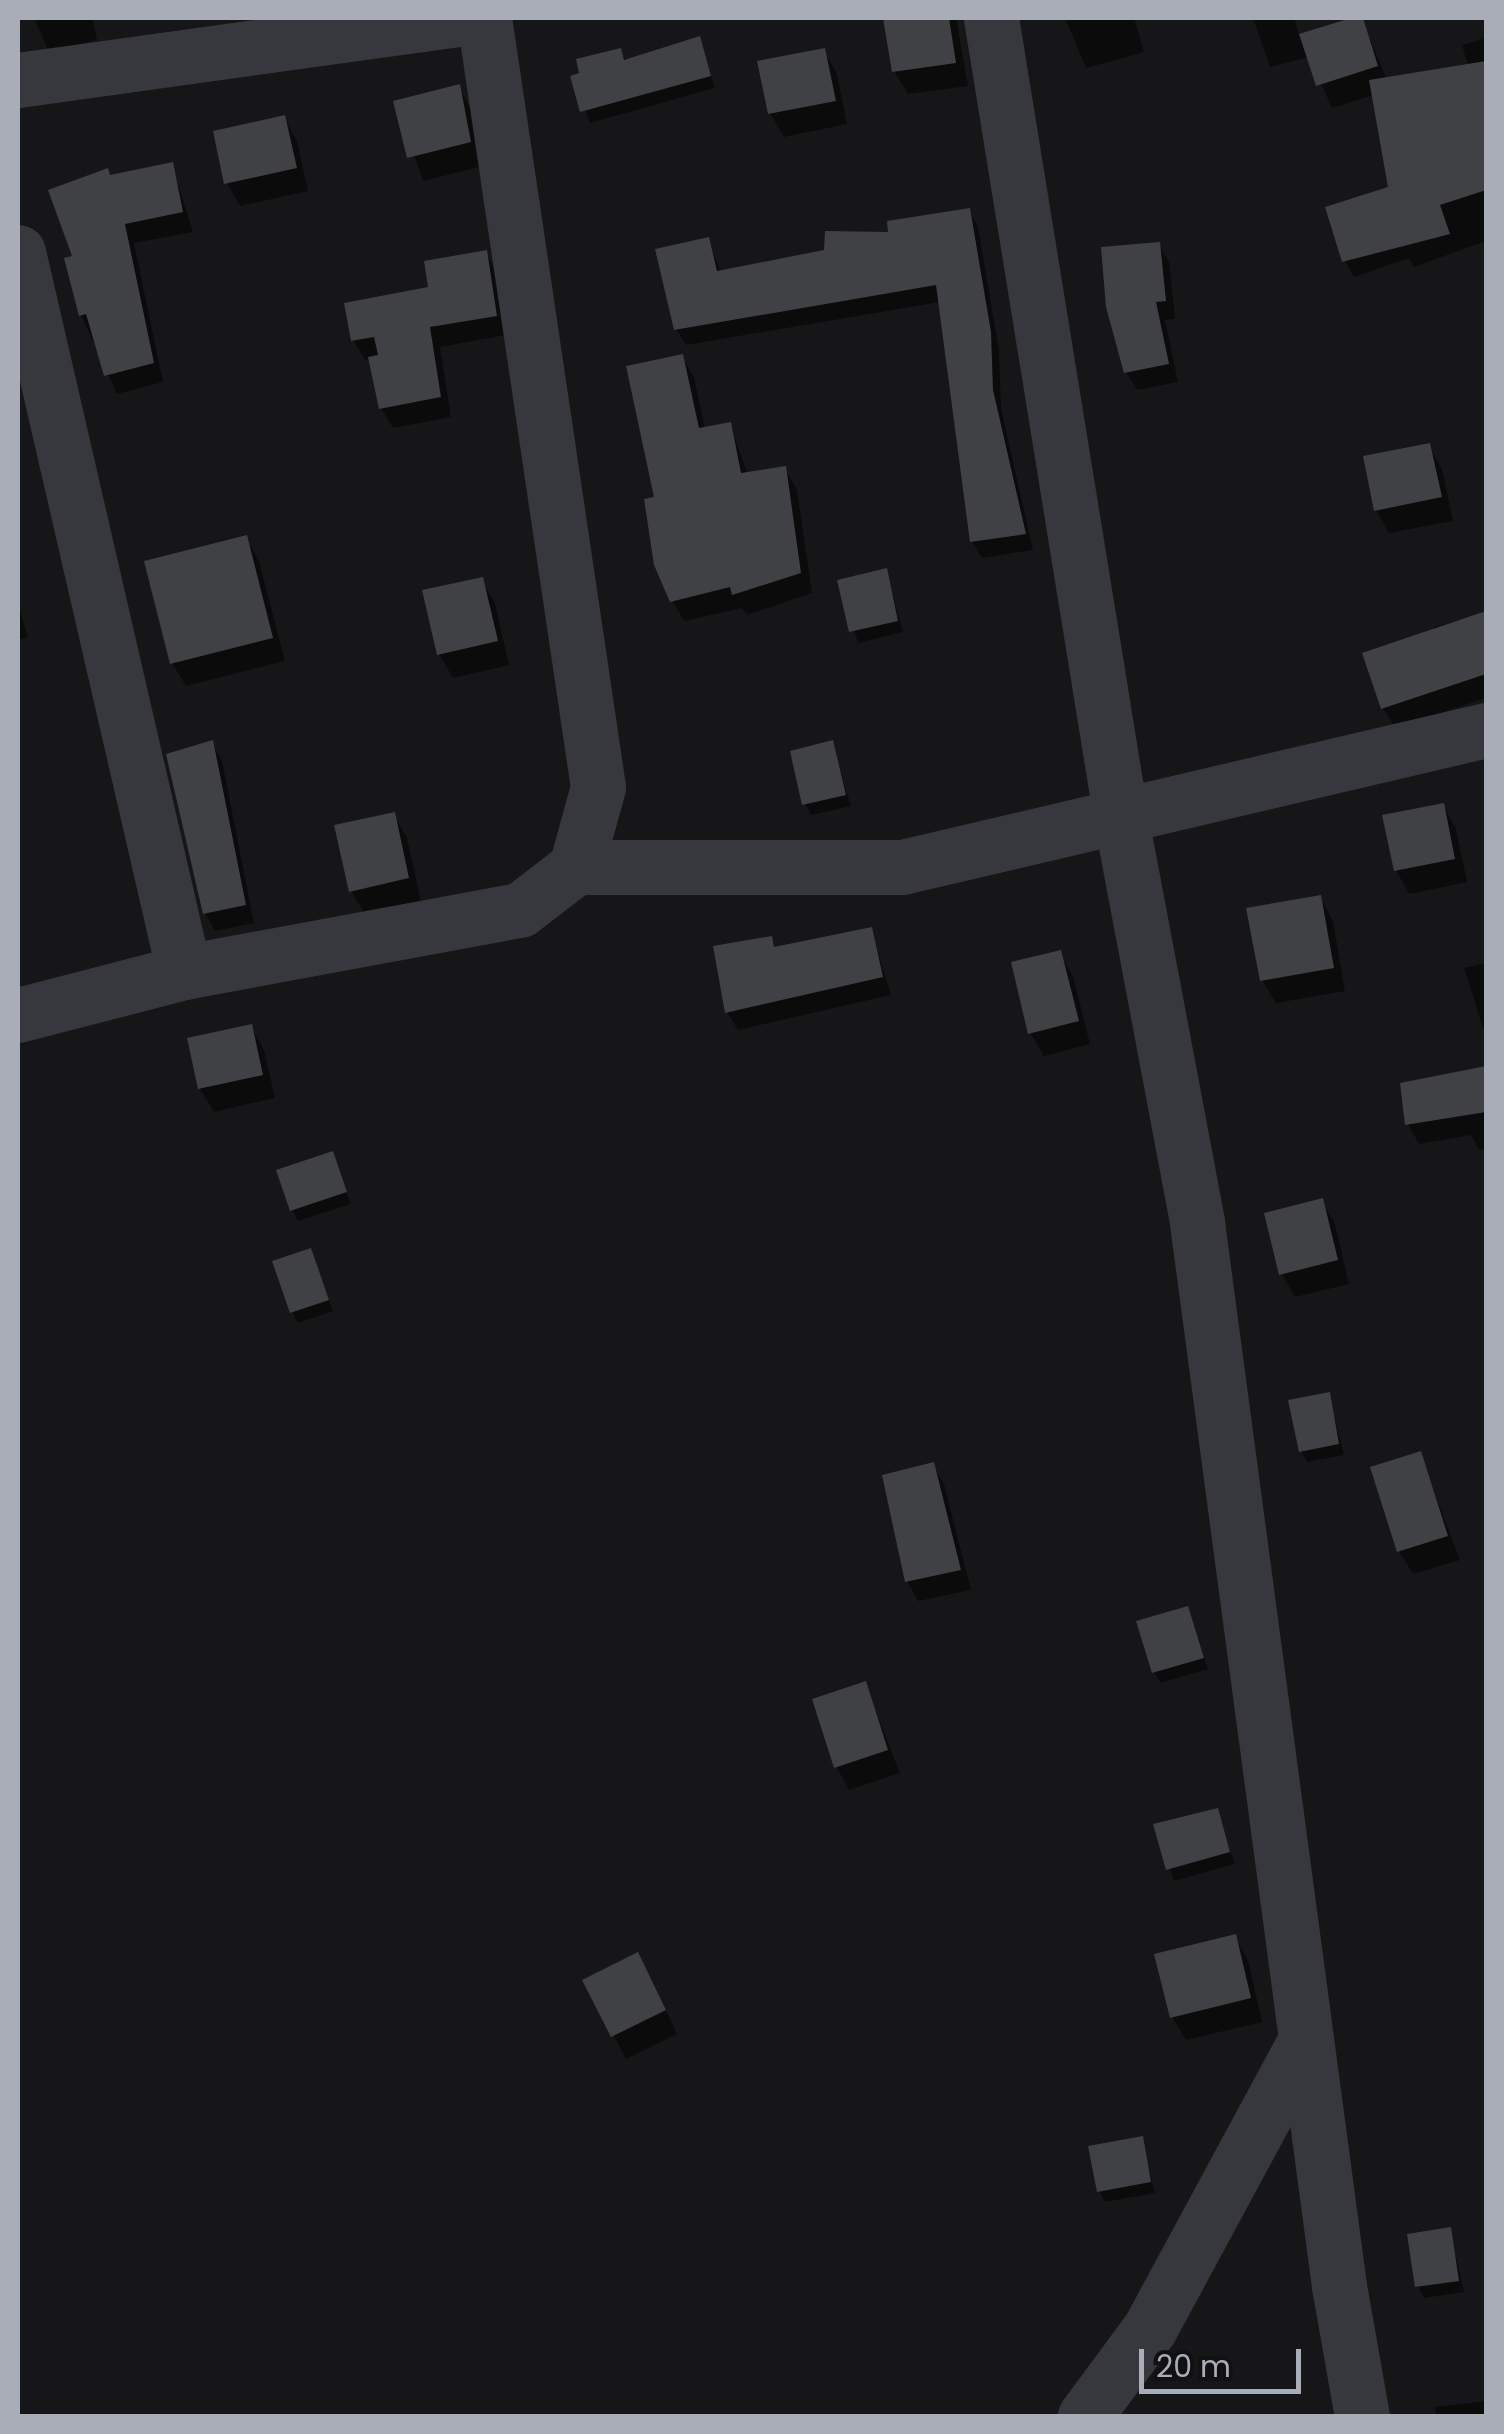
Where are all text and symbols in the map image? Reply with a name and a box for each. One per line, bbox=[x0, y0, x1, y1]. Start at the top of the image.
scale bar bbox=[1144, 2329, 1306, 2391]
text: 20 m bbox=[1156, 2345, 1231, 2388]

